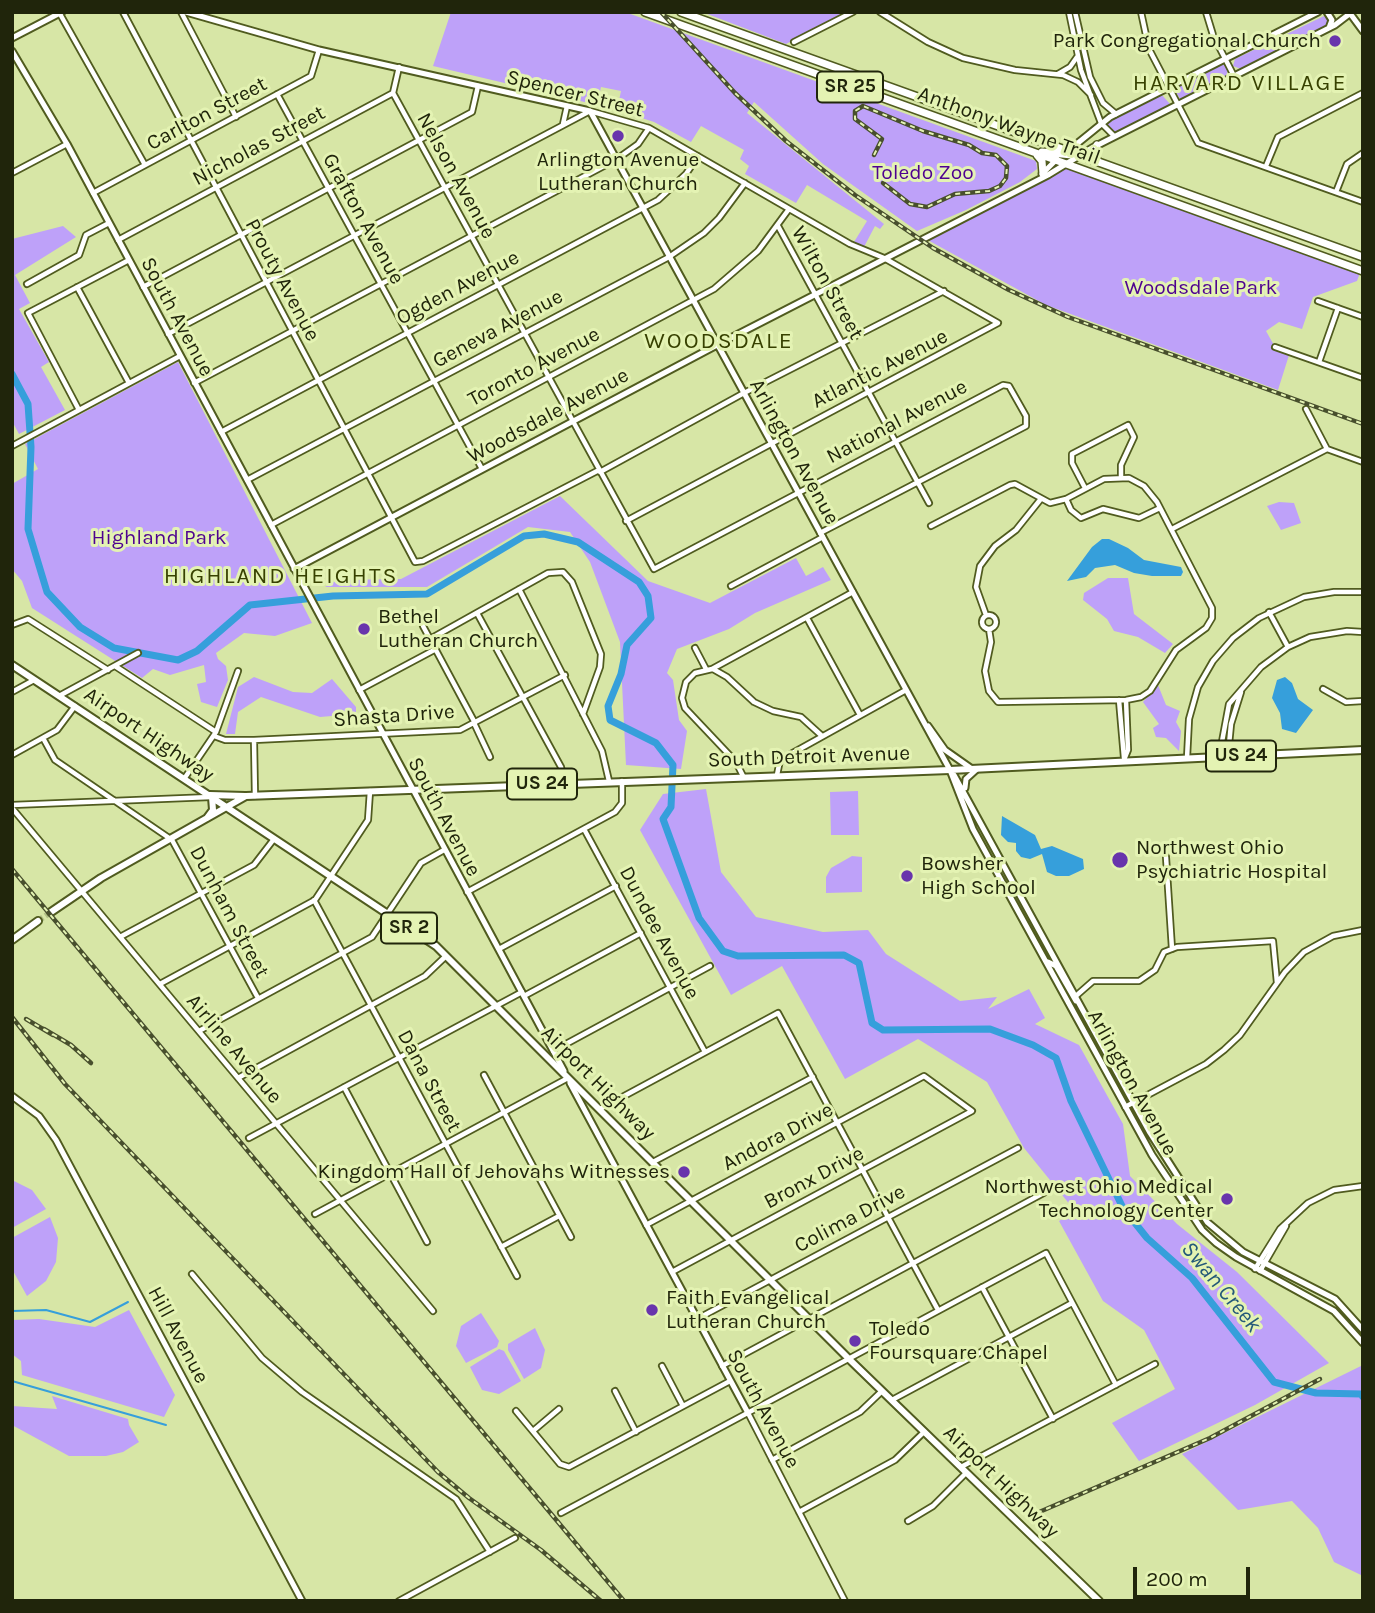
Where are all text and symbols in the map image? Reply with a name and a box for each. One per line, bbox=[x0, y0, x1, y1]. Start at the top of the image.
place label: Park Congregational Church bbox=[1053, 28, 1321, 54]
marker: Park Congregational Church bbox=[1327, 33, 1343, 49]
street label: Spencer Street bbox=[504, 65, 646, 123]
district label: HARVARD VILLAGE bbox=[1135, 69, 1345, 97]
street label: Carlton Street bbox=[143, 72, 271, 156]
road number: SR 25 bbox=[817, 72, 883, 102]
street label: Anthony Wayne Trail bbox=[914, 81, 1104, 171]
street label: Nicholas Street bbox=[188, 100, 330, 192]
street label: Nelson Avenue bbox=[411, 109, 501, 243]
marker: Arlington Avenue Lutheran Church bbox=[610, 128, 626, 144]
place label: Arlington Avenue Lutheran Church bbox=[537, 147, 699, 197]
street label: Grafton Avenue bbox=[317, 149, 409, 289]
park label: Toledo Zoo bbox=[872, 160, 974, 186]
street label: Prouty Avenue bbox=[239, 214, 325, 346]
street label: Wilton Street bbox=[786, 222, 868, 344]
street label: Ogden Avenue bbox=[392, 245, 524, 331]
street label: South Avenue bbox=[135, 253, 219, 381]
park label: Woodsdale Park bbox=[1125, 275, 1277, 301]
street label: Geneva Avenue bbox=[429, 284, 567, 374]
street label: Toronto Avenue bbox=[464, 322, 604, 412]
street label: Atlantic Avenue bbox=[808, 324, 952, 414]
district label: WOODSDALE bbox=[645, 327, 793, 355]
street label: Woodsdale Avenue bbox=[463, 363, 633, 469]
street label: National Avenue bbox=[822, 374, 972, 470]
street label: Arlington Avenue bbox=[744, 375, 844, 529]
park label: Highland Park bbox=[92, 525, 226, 551]
district label: HIGHLAND HEIGHTS bbox=[166, 562, 396, 590]
place label: Bethel Lutheran Church bbox=[378, 604, 538, 654]
marker: Bethel Lutheran Church bbox=[356, 621, 372, 637]
street label: Airport Highway bbox=[79, 682, 219, 788]
street label: Shasta Drive bbox=[333, 699, 455, 733]
road number: US 24 bbox=[1206, 740, 1276, 772]
street label: South Detroit Avenue bbox=[707, 741, 911, 773]
street label: South Avenue bbox=[402, 753, 486, 881]
road number: US 24 bbox=[507, 768, 577, 800]
place label: Northwest Ohio Psychiatric Hospital bbox=[1136, 835, 1327, 885]
street label: Dunham Street bbox=[184, 842, 274, 982]
marker: Northwest Ohio Psychiatric Hospital bbox=[1110, 850, 1130, 870]
place label: Bowsher High School bbox=[921, 851, 1036, 901]
street label: Dundee Avenue bbox=[613, 862, 705, 1004]
marker: Bowsher High School bbox=[899, 868, 915, 884]
road number: SR 2 bbox=[381, 912, 437, 944]
street label: Airline Avenue bbox=[181, 989, 287, 1109]
street label: Arlington Avenue bbox=[1082, 1006, 1182, 1160]
street label: Airport Highway bbox=[536, 1021, 660, 1145]
street label: Dana Street bbox=[392, 1026, 466, 1136]
street label: Andora Drive bbox=[718, 1097, 838, 1177]
street label: Bronx Drive bbox=[760, 1141, 868, 1215]
place label: Kingdom Hall of Jehovahs Witnesses bbox=[317, 1159, 670, 1185]
marker: Kingdom Hall of Jehovahs Witnesses bbox=[676, 1164, 692, 1180]
place label: Northwest Ohio Medical Technology Center bbox=[985, 1174, 1213, 1224]
street label: Colima Drive bbox=[790, 1179, 910, 1259]
marker: Northwest Ohio Medical Technology Center bbox=[1219, 1191, 1235, 1207]
water label: Swan Creek bbox=[1175, 1236, 1267, 1338]
street label: Hill Avenue bbox=[142, 1282, 214, 1388]
place label: Faith Evangelical Lutheran Church bbox=[666, 1285, 830, 1335]
marker: Faith Evangelical Lutheran Church bbox=[644, 1302, 660, 1318]
place label: Toledo Foursquare Chapel bbox=[869, 1316, 1048, 1366]
marker: Toledo Foursquare Chapel bbox=[847, 1333, 863, 1349]
street label: South Avenue bbox=[721, 1345, 805, 1473]
street label: Airport Highway bbox=[938, 1420, 1064, 1544]
scale bar bbox=[1137, 1554, 1254, 1598]
text: 200 m bbox=[1146, 1567, 1208, 1591]

